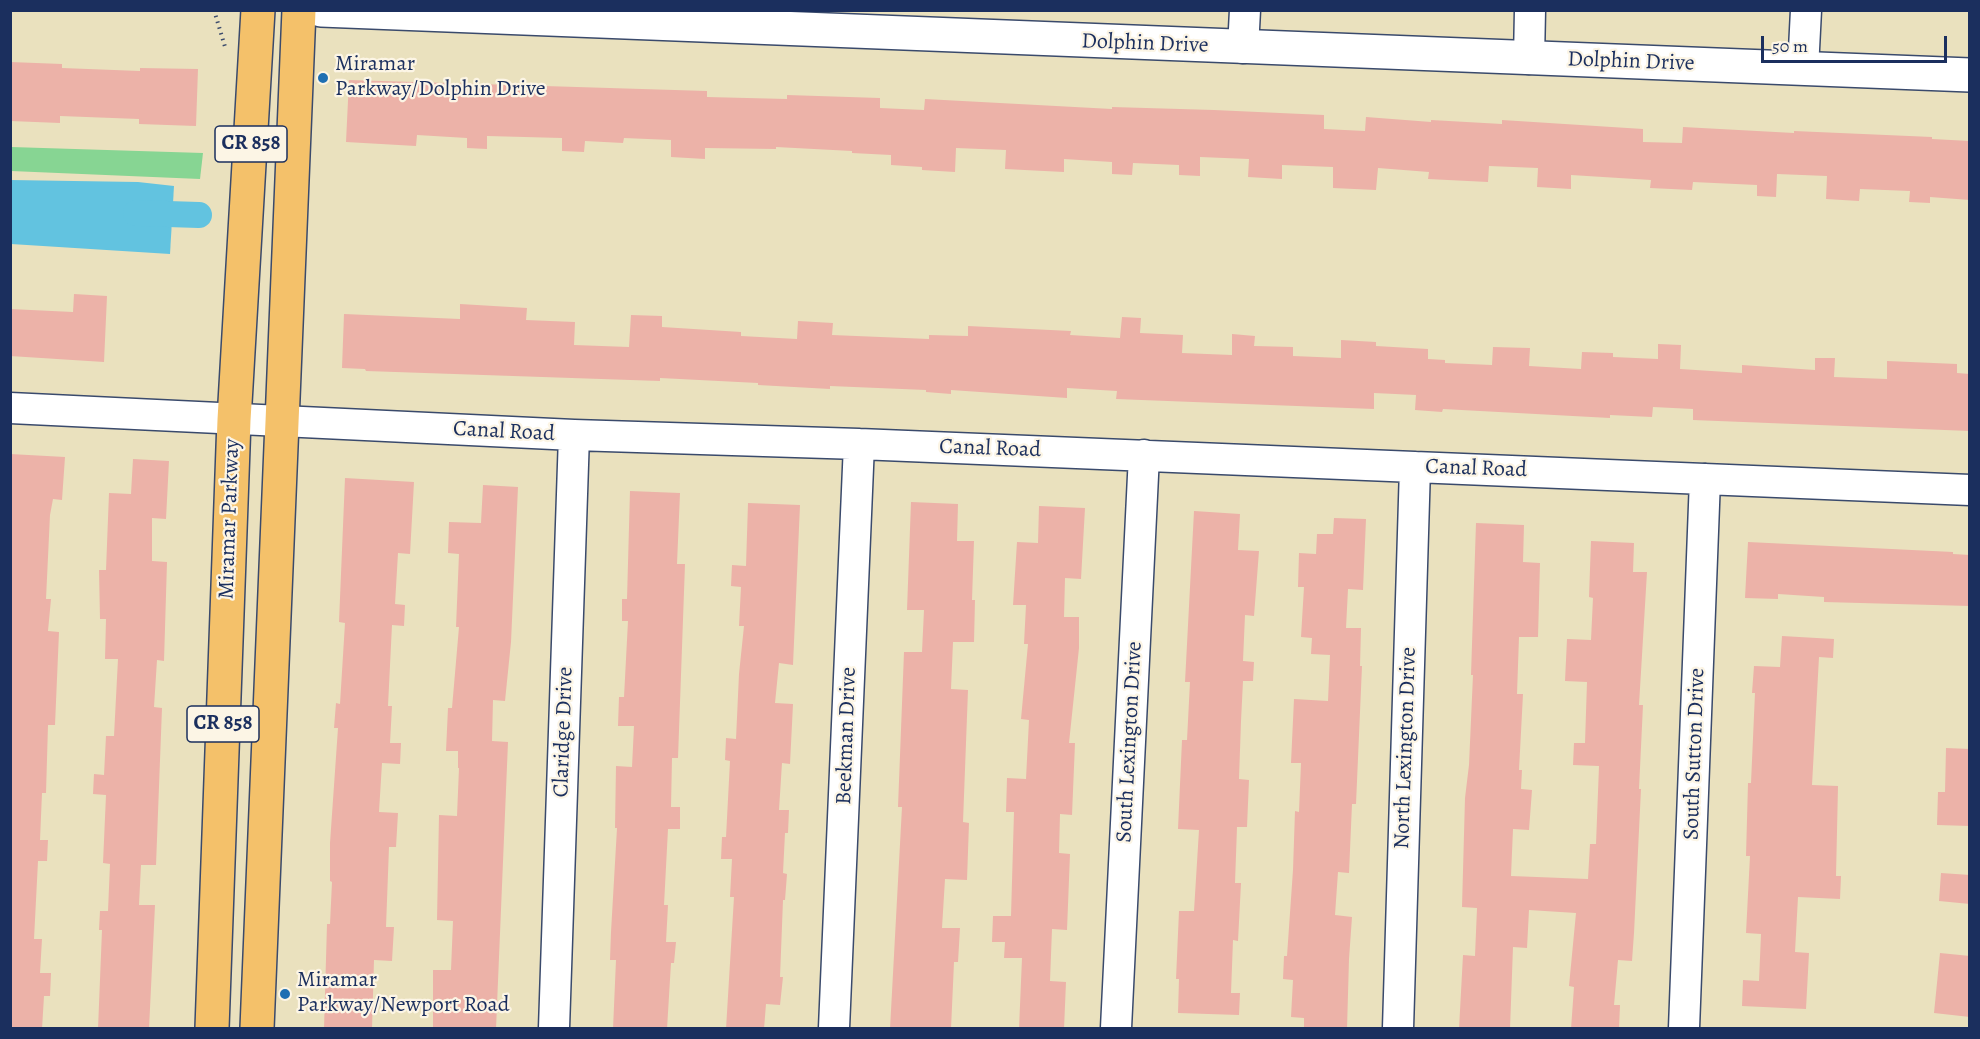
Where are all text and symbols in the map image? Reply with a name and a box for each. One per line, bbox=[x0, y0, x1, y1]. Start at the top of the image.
scale bar bbox=[1764, 24, 1950, 62]
street label: Dolphin Drive bbox=[1081, 29, 1209, 59]
text: 50 m bbox=[1772, 34, 1808, 58]
street label: Dolphin Drive bbox=[1567, 47, 1695, 77]
place label: Miramar Parkway/Dolphin Drive bbox=[335, 52, 545, 104]
marker: Miramar Parkway/Dolphin Drive bbox=[316, 71, 330, 85]
road number: CR 858 bbox=[215, 126, 287, 162]
street label: Canal Road bbox=[452, 416, 556, 448]
street label: Canal Road bbox=[939, 434, 1041, 464]
street label: Miramar Parkway bbox=[214, 438, 246, 600]
street label: Canal Road bbox=[1425, 454, 1527, 484]
street label: South Lexington Drive bbox=[1112, 641, 1148, 843]
street label: North Lexington Drive bbox=[1389, 646, 1423, 850]
street label: Claridge Drive bbox=[549, 666, 579, 798]
street label: Beekman Drive bbox=[831, 667, 863, 805]
street label: South Sutton Drive bbox=[1679, 667, 1711, 841]
road number: CR 858 bbox=[187, 706, 259, 742]
place label: Miramar Parkway/Newport Road bbox=[297, 968, 509, 1020]
marker: Miramar Parkway/Newport Road bbox=[278, 987, 292, 1001]

